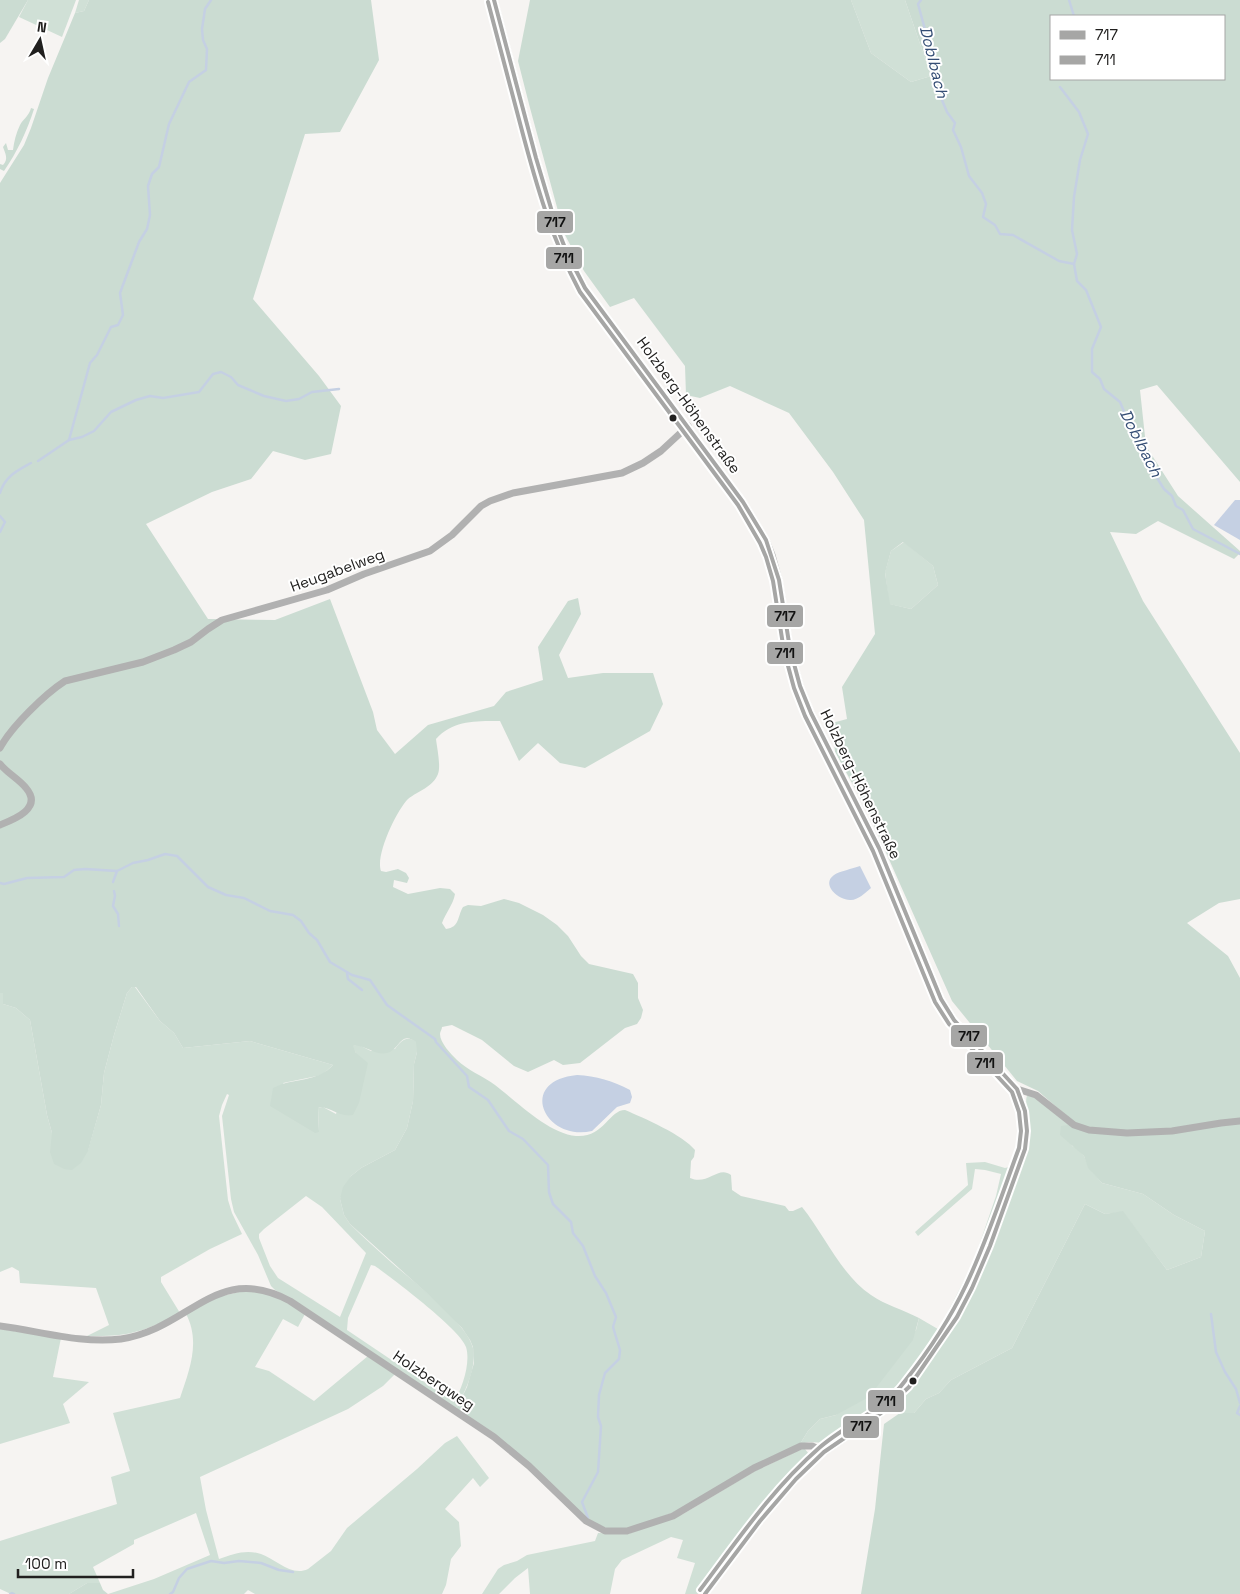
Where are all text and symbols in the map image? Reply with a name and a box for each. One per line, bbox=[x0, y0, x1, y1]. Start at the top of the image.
north arrow bbox=[15, 15, 65, 65]
legend bbox=[1050, 15, 1225, 80]
text: N bbox=[36, 18, 48, 37]
water label: Doblbach bbox=[915, 24, 953, 101]
text: 717 bbox=[1095, 25, 1118, 44]
text: 711 bbox=[1095, 50, 1116, 69]
line badge: 717 bbox=[536, 210, 574, 234]
text: 717 bbox=[544, 213, 566, 231]
line badge: 711 bbox=[545, 246, 583, 270]
text: 711 bbox=[554, 249, 574, 267]
street label: Holzberg-Höhenstraße bbox=[633, 333, 745, 477]
water label: Doblbach bbox=[1115, 406, 1168, 482]
unlabelled marker bbox=[668, 413, 678, 423]
street label: Heugabelweg bbox=[287, 544, 387, 596]
line badge: 717 bbox=[766, 604, 804, 628]
text: 717 bbox=[774, 607, 796, 625]
line badge: 711 bbox=[766, 641, 804, 665]
text: 711 bbox=[775, 644, 795, 662]
street label: Holzberg-Höhenstraße bbox=[816, 706, 906, 862]
line badge: 717 bbox=[950, 1024, 988, 1048]
text: 717 bbox=[958, 1027, 980, 1045]
line badge: 711 bbox=[966, 1051, 1004, 1075]
text: 711 bbox=[975, 1054, 995, 1072]
street label: Holzbergweg bbox=[389, 1346, 479, 1414]
unlabelled marker bbox=[908, 1376, 918, 1386]
line badge: 711 bbox=[867, 1389, 905, 1413]
text: 711 bbox=[876, 1392, 896, 1410]
line badge: 717 bbox=[842, 1415, 880, 1439]
text: 717 bbox=[850, 1417, 872, 1435]
scale bar bbox=[18, 1546, 132, 1578]
text: 100 m bbox=[25, 1554, 67, 1573]

